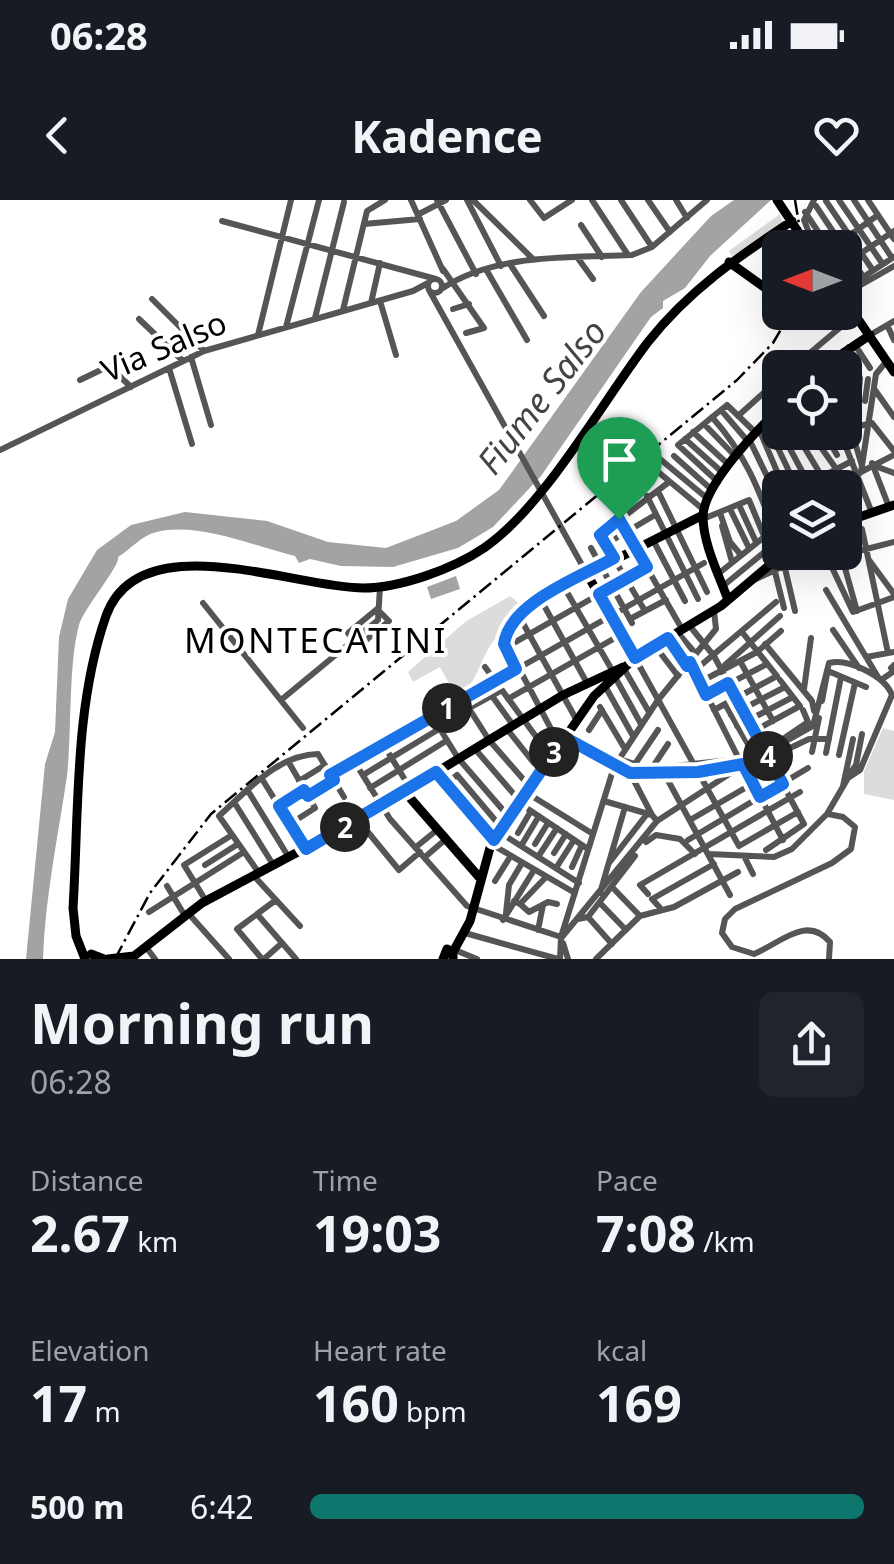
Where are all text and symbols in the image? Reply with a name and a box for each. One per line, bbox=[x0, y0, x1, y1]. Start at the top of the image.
text: 06:28 bbox=[50, 9, 148, 61]
text: Kadence bbox=[351, 105, 543, 166]
icon: back bbox=[30, 108, 85, 163]
icon: heart bbox=[809, 108, 864, 163]
north arrow bbox=[762, 230, 862, 330]
map controls bbox=[762, 230, 862, 570]
street label: Via Salso bbox=[94, 300, 233, 391]
water label: Fiume Salso bbox=[465, 309, 616, 483]
button: locate bbox=[762, 350, 862, 450]
pin bbox=[577, 417, 662, 520]
icon: arrive bbox=[592, 432, 647, 487]
button: layers bbox=[762, 470, 862, 570]
district label: MONTECATINI bbox=[184, 616, 448, 663]
pin: 1 bbox=[422, 683, 472, 733]
text: 1 bbox=[439, 689, 455, 727]
pin: 3 bbox=[529, 727, 579, 777]
pin: 4 bbox=[743, 731, 793, 781]
text: 3 bbox=[546, 733, 562, 771]
text: 4 bbox=[760, 737, 776, 775]
pin: 2 bbox=[320, 802, 370, 852]
text: 2 bbox=[337, 808, 353, 846]
text: Morning run bbox=[30, 985, 374, 1060]
button: share bbox=[759, 992, 864, 1097]
text: 06:28 bbox=[30, 1060, 112, 1103]
text: Distance bbox=[30, 1161, 143, 1199]
text: Time bbox=[313, 1161, 378, 1199]
text: Pace bbox=[596, 1161, 658, 1199]
text: 2.67 bbox=[30, 1199, 130, 1267]
text: 19:03 bbox=[313, 1199, 441, 1267]
text: 7:08 bbox=[596, 1199, 696, 1267]
text: km bbox=[130, 1222, 178, 1260]
text: /km bbox=[696, 1222, 755, 1260]
text: Elevation bbox=[30, 1331, 150, 1369]
text: Heart rate bbox=[313, 1331, 447, 1369]
text: kcal bbox=[596, 1331, 647, 1369]
text: 17 bbox=[30, 1369, 87, 1437]
text: 160 bbox=[313, 1369, 399, 1437]
text: 169 bbox=[596, 1369, 682, 1437]
text: m bbox=[87, 1392, 121, 1430]
text: bpm bbox=[399, 1392, 467, 1430]
text: 500 m bbox=[30, 1485, 124, 1528]
text: 6:42 bbox=[190, 1485, 254, 1528]

